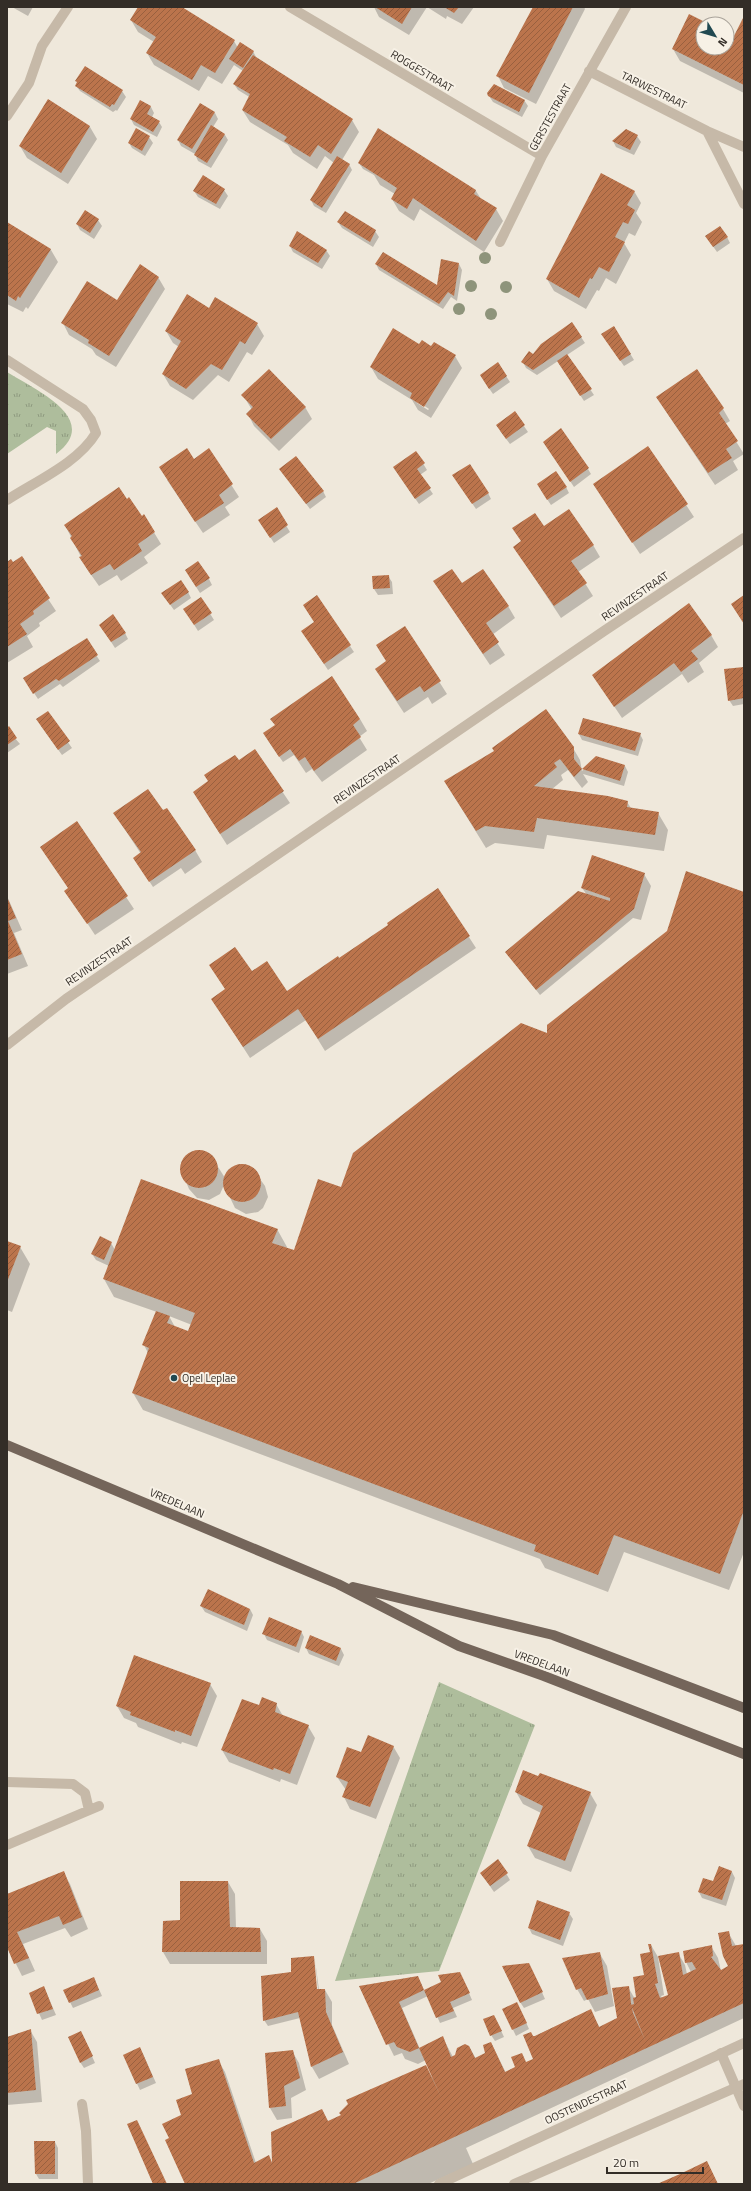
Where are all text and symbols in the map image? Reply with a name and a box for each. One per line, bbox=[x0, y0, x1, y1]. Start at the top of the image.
north arrow bbox=[695, 16, 735, 56]
text: N bbox=[714, 34, 732, 50]
street label: ROGGESTRAAT bbox=[388, 46, 457, 96]
street label: TARWESTRAAT bbox=[618, 67, 690, 113]
street label: GERSTESTRAAT bbox=[525, 80, 575, 153]
street label: REVINZESTRAAT bbox=[598, 567, 672, 624]
street label: REVINZESTRAAT bbox=[330, 750, 404, 807]
street label: REVINZESTRAAT bbox=[62, 932, 136, 989]
place label: Opel Leplae bbox=[182, 1370, 236, 1386]
marker: Opel Leplae bbox=[169, 1373, 179, 1383]
street label: VREDELAAN bbox=[147, 1484, 207, 1522]
street label: VREDELAAN bbox=[512, 1646, 572, 1680]
street label: OOSTENDESTRAAT bbox=[542, 2076, 630, 2128]
scale bar bbox=[607, 2149, 703, 2175]
text: 20 m bbox=[613, 2153, 639, 2172]

